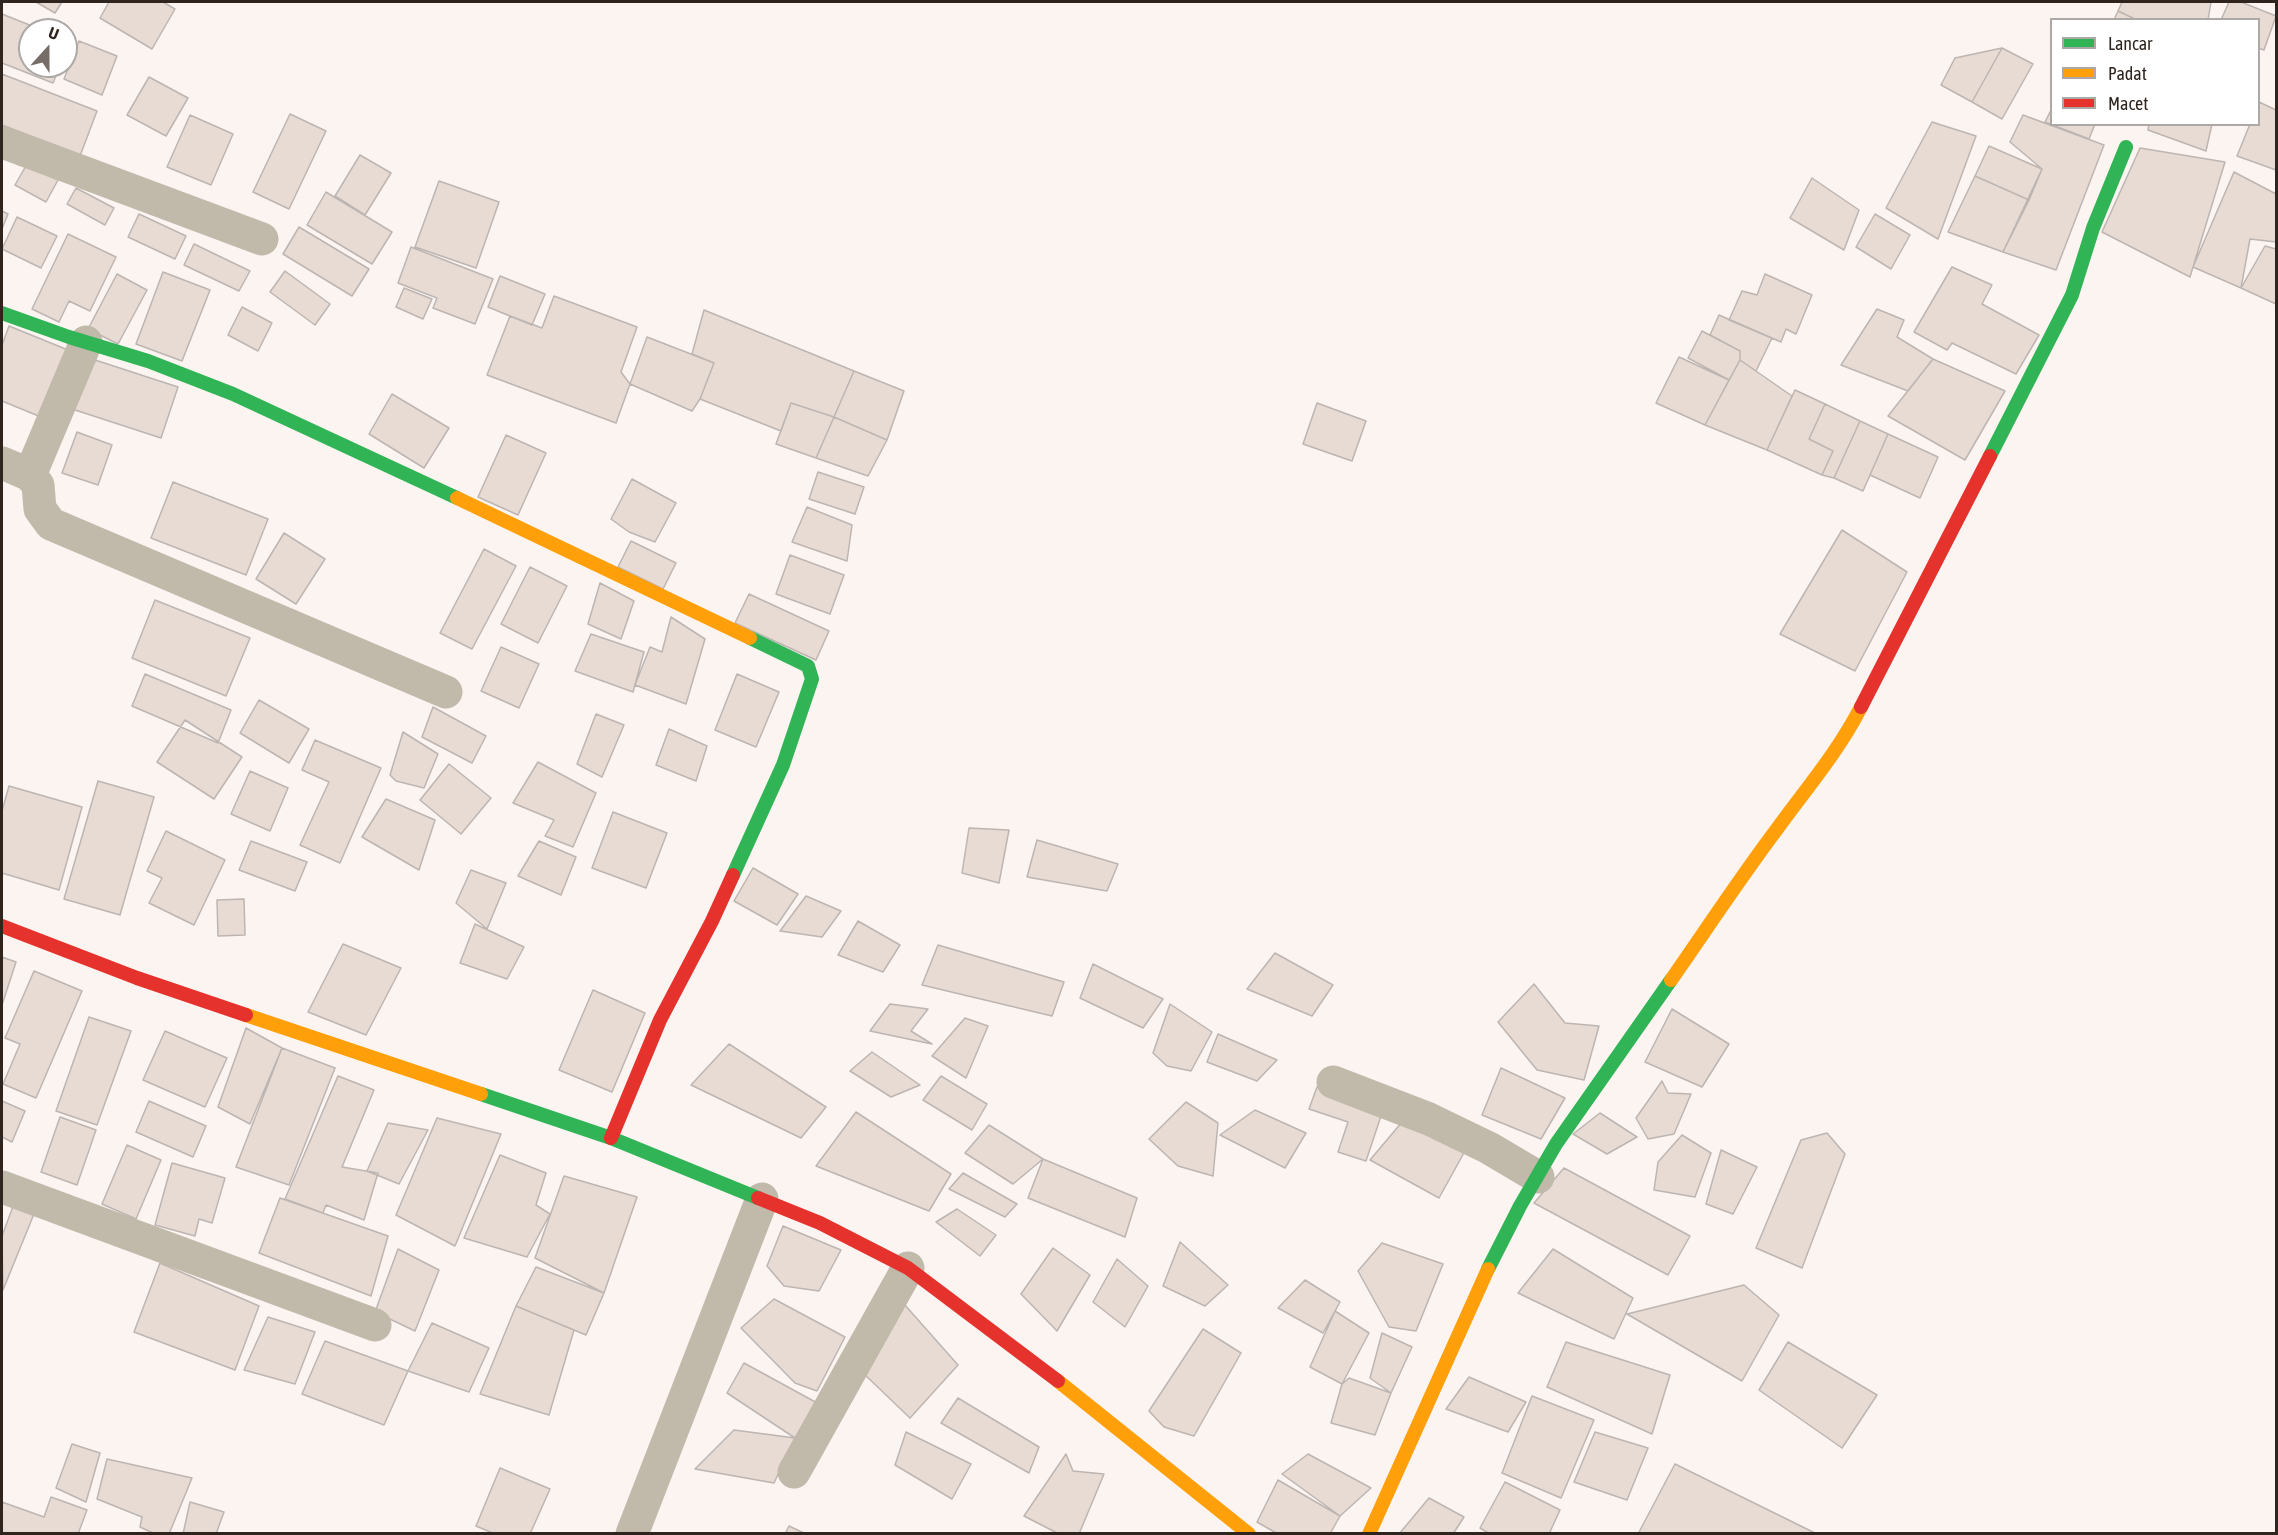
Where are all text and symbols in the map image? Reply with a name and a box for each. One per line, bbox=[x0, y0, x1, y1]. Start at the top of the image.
north arrow bbox=[18, 18, 78, 78]
legend bbox=[2050, 18, 2260, 126]
text: U bbox=[46, 23, 61, 43]
text: Lancar bbox=[2108, 33, 2152, 54]
text: Padat bbox=[2108, 63, 2147, 84]
text: Macet bbox=[2108, 93, 2148, 114]

